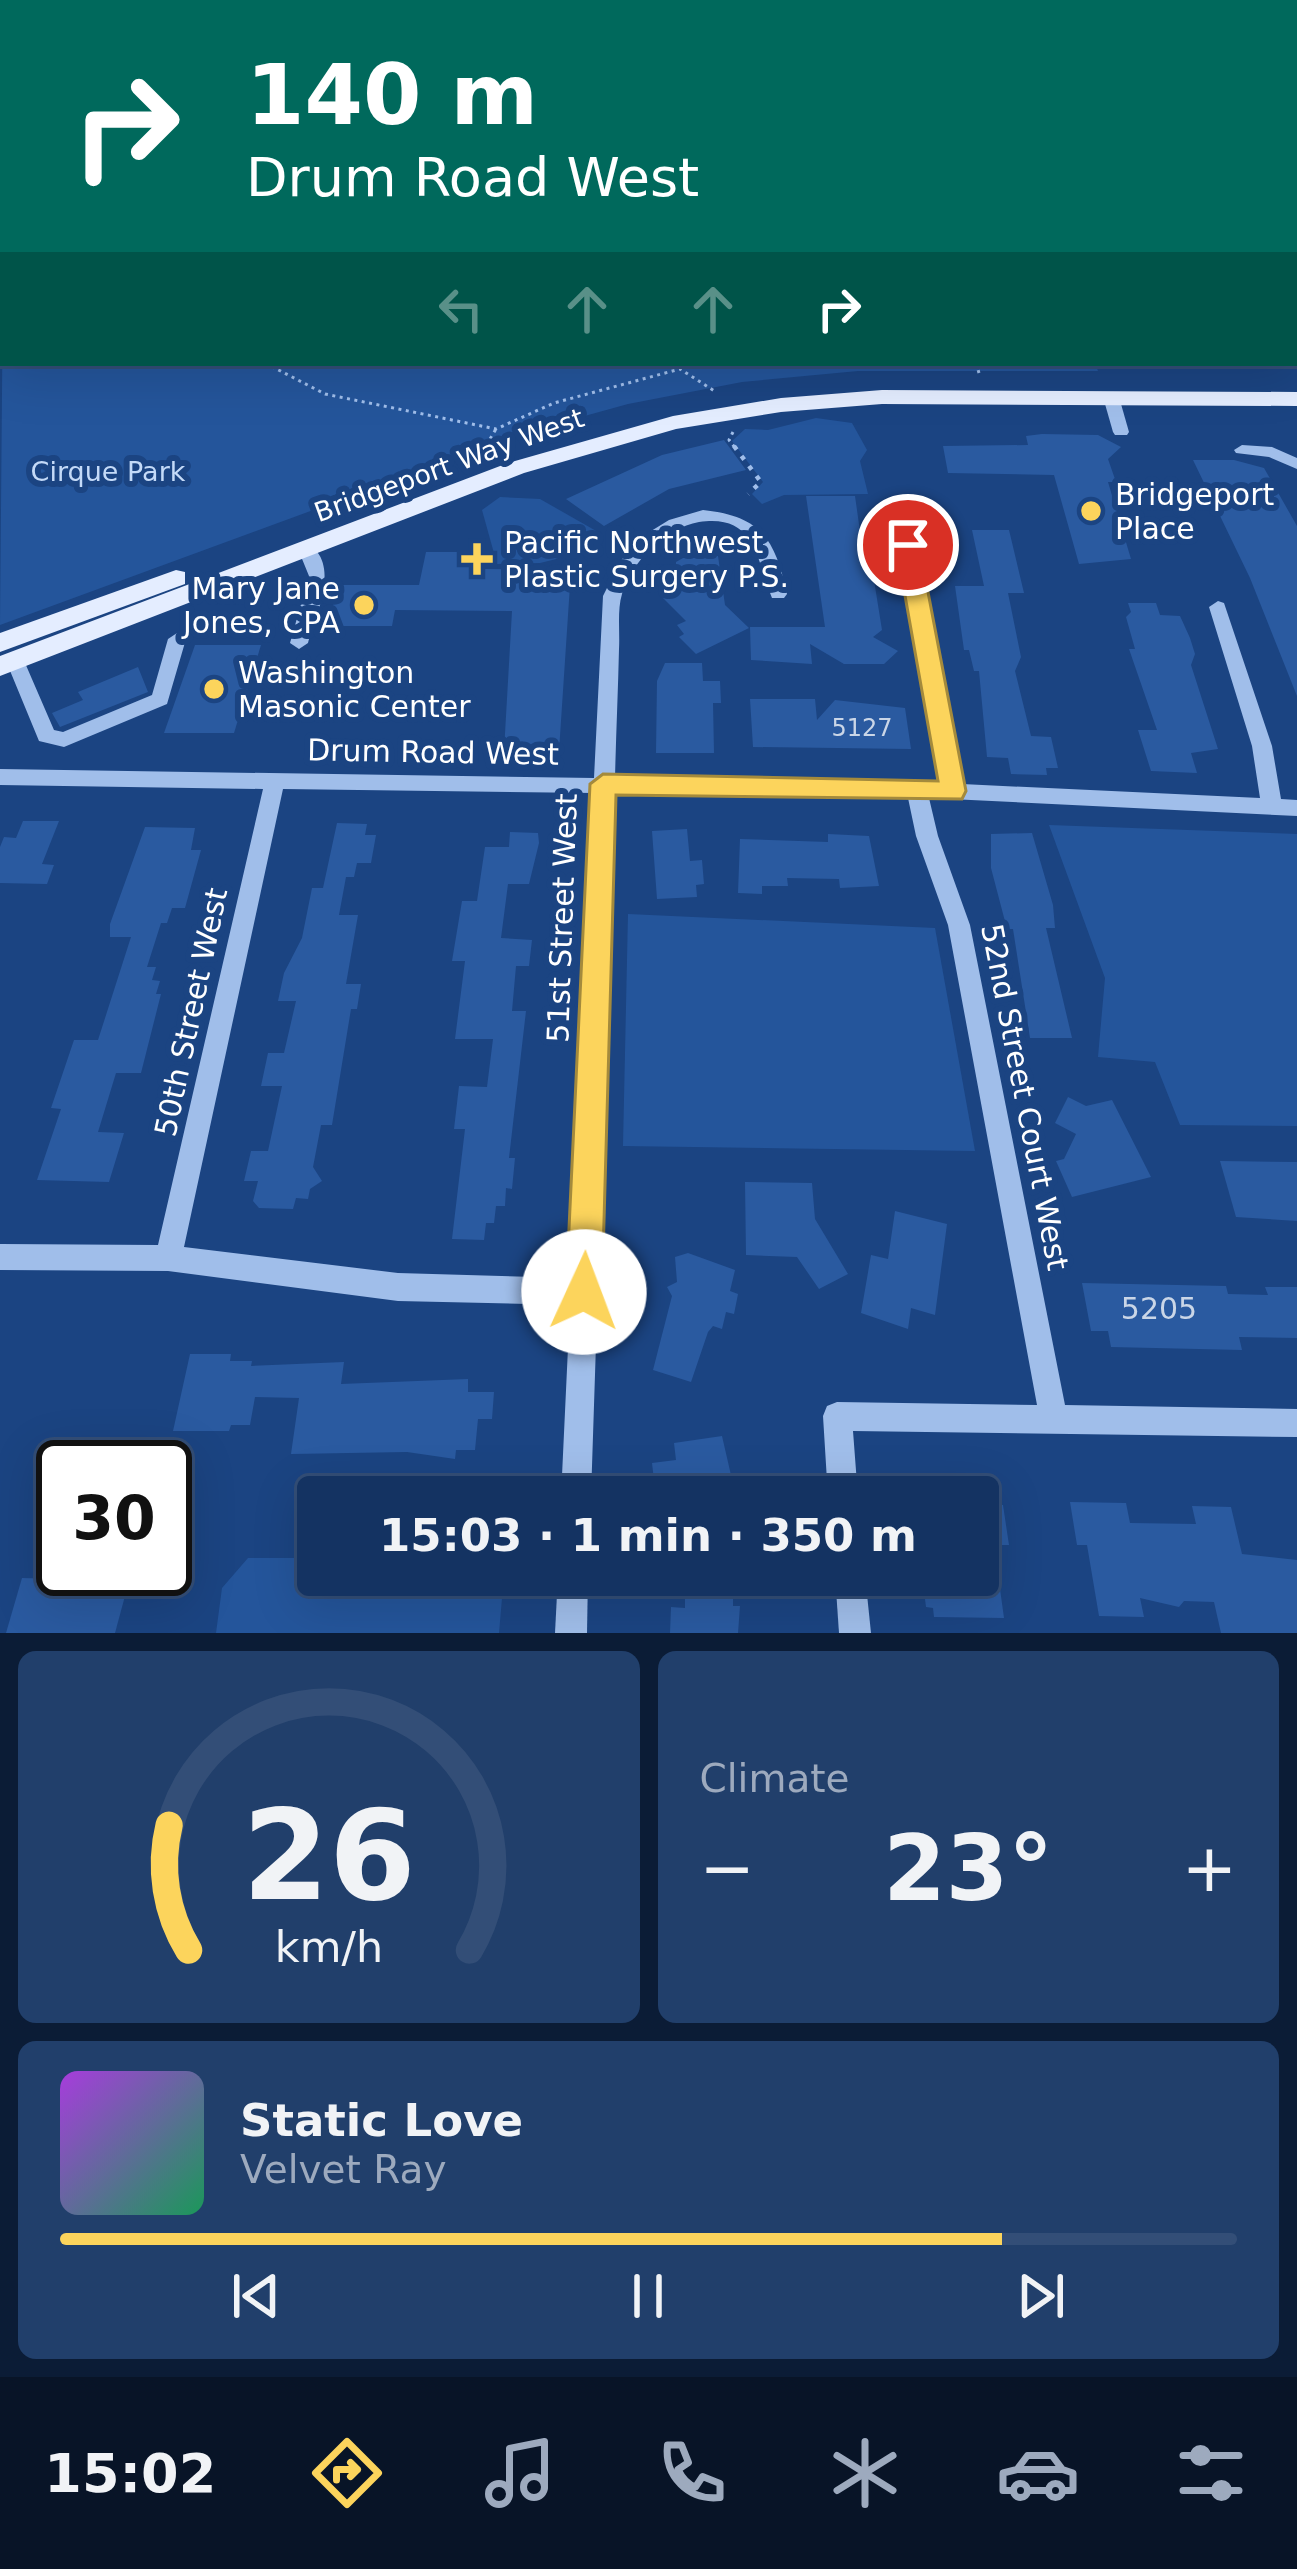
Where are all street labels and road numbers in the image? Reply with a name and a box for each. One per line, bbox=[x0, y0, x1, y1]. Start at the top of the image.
street label: Bridgeport Way West bbox=[310, 402, 588, 528]
street label: Drum Road West bbox=[307, 732, 559, 772]
street label: 51st Street West bbox=[540, 792, 584, 1043]
street label: 50th Street West bbox=[148, 884, 234, 1139]
street label: 52nd Street Court West bbox=[974, 921, 1076, 1273]

